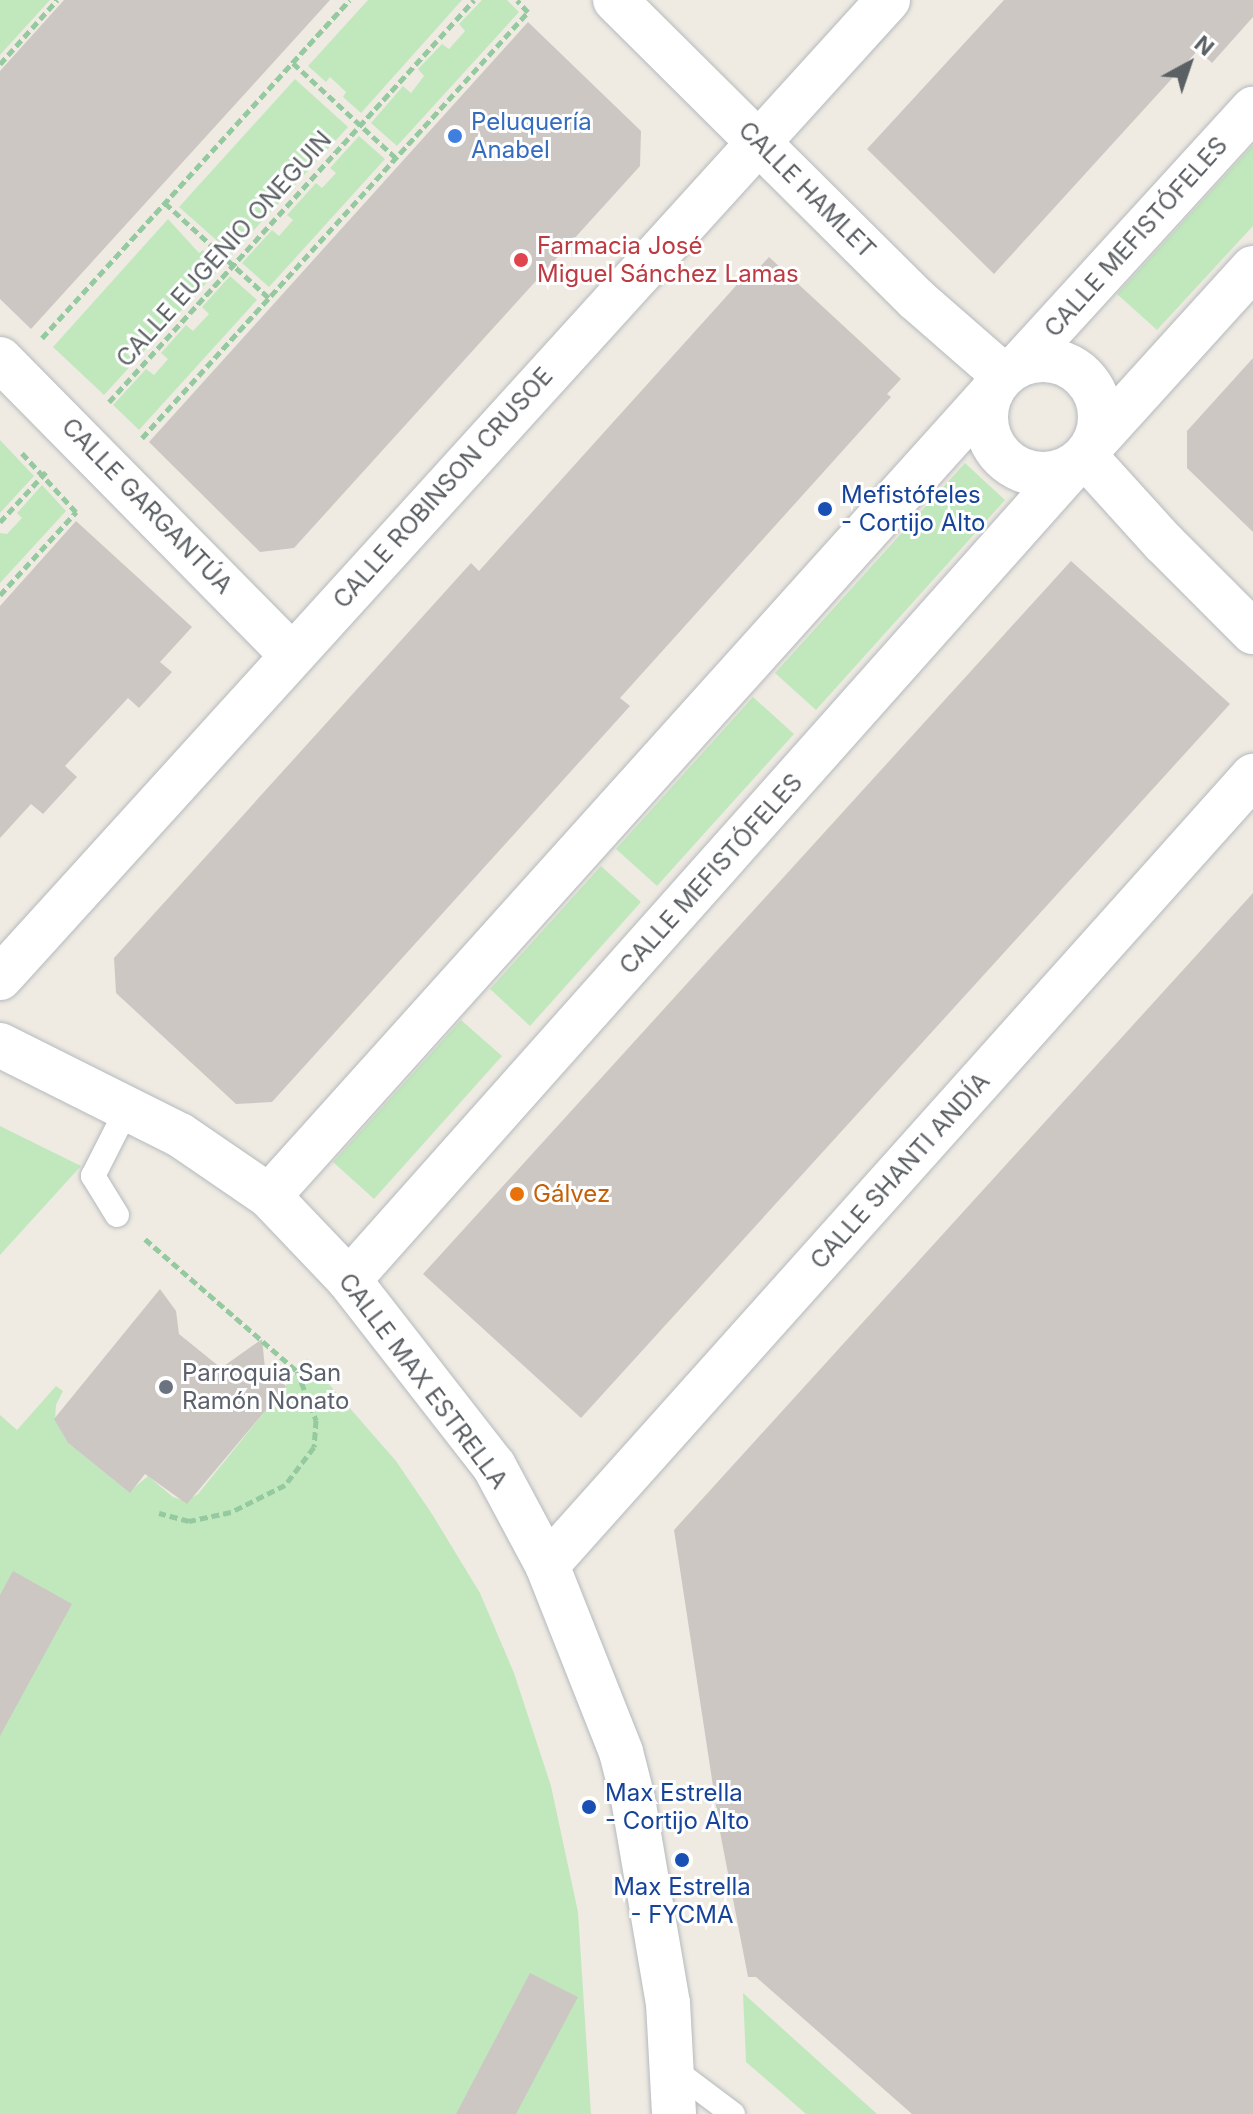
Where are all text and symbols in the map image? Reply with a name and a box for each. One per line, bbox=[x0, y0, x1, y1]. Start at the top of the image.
north arrow bbox=[1149, 24, 1229, 104]
text: N bbox=[1190, 30, 1219, 61]
place label: Peluquería Anabel bbox=[471, 108, 592, 164]
street label: CALLE HAMLET bbox=[733, 116, 881, 264]
street label: CALLE EUGENIO ONEGUIN bbox=[110, 125, 338, 373]
marker: Peluquería Anabel bbox=[446, 127, 464, 145]
street label: CALLE MEFISTÓFELES bbox=[1039, 131, 1233, 343]
place label: Farmacia José Miguel Sánchez Lamas bbox=[537, 232, 799, 288]
marker: Farmacia José Miguel Sánchez Lamas bbox=[512, 251, 530, 269]
street label: CALLE ROBINSON CRUSOE bbox=[327, 362, 559, 614]
street label: CALLE GARGANTÚA bbox=[56, 412, 238, 600]
place label: Mefistófeles - Cortijo Alto bbox=[841, 481, 985, 537]
marker: Mefistófeles - Cortijo Alto bbox=[816, 500, 834, 518]
street label: CALLE MEFISTÓFELES bbox=[614, 768, 808, 980]
street label: CALLE SHANTI ANDÍA bbox=[804, 1067, 996, 1275]
place label: Gálvez bbox=[533, 1180, 610, 1208]
marker: Gálvez bbox=[508, 1185, 526, 1203]
street label: CALLE MAX ESTRELLA bbox=[333, 1268, 513, 1494]
place label: Parroquia San Ramón Nonato bbox=[182, 1359, 349, 1415]
marker: Parroquia San Ramón Nonato bbox=[157, 1378, 175, 1396]
place label: Max Estrella - Cortijo Alto bbox=[605, 1779, 749, 1835]
marker: Max Estrella - Cortijo Alto bbox=[580, 1798, 598, 1816]
marker: Max Estrella - FYCMA bbox=[673, 1851, 691, 1869]
place label: Max Estrella - FYCMA bbox=[613, 1873, 751, 1929]

